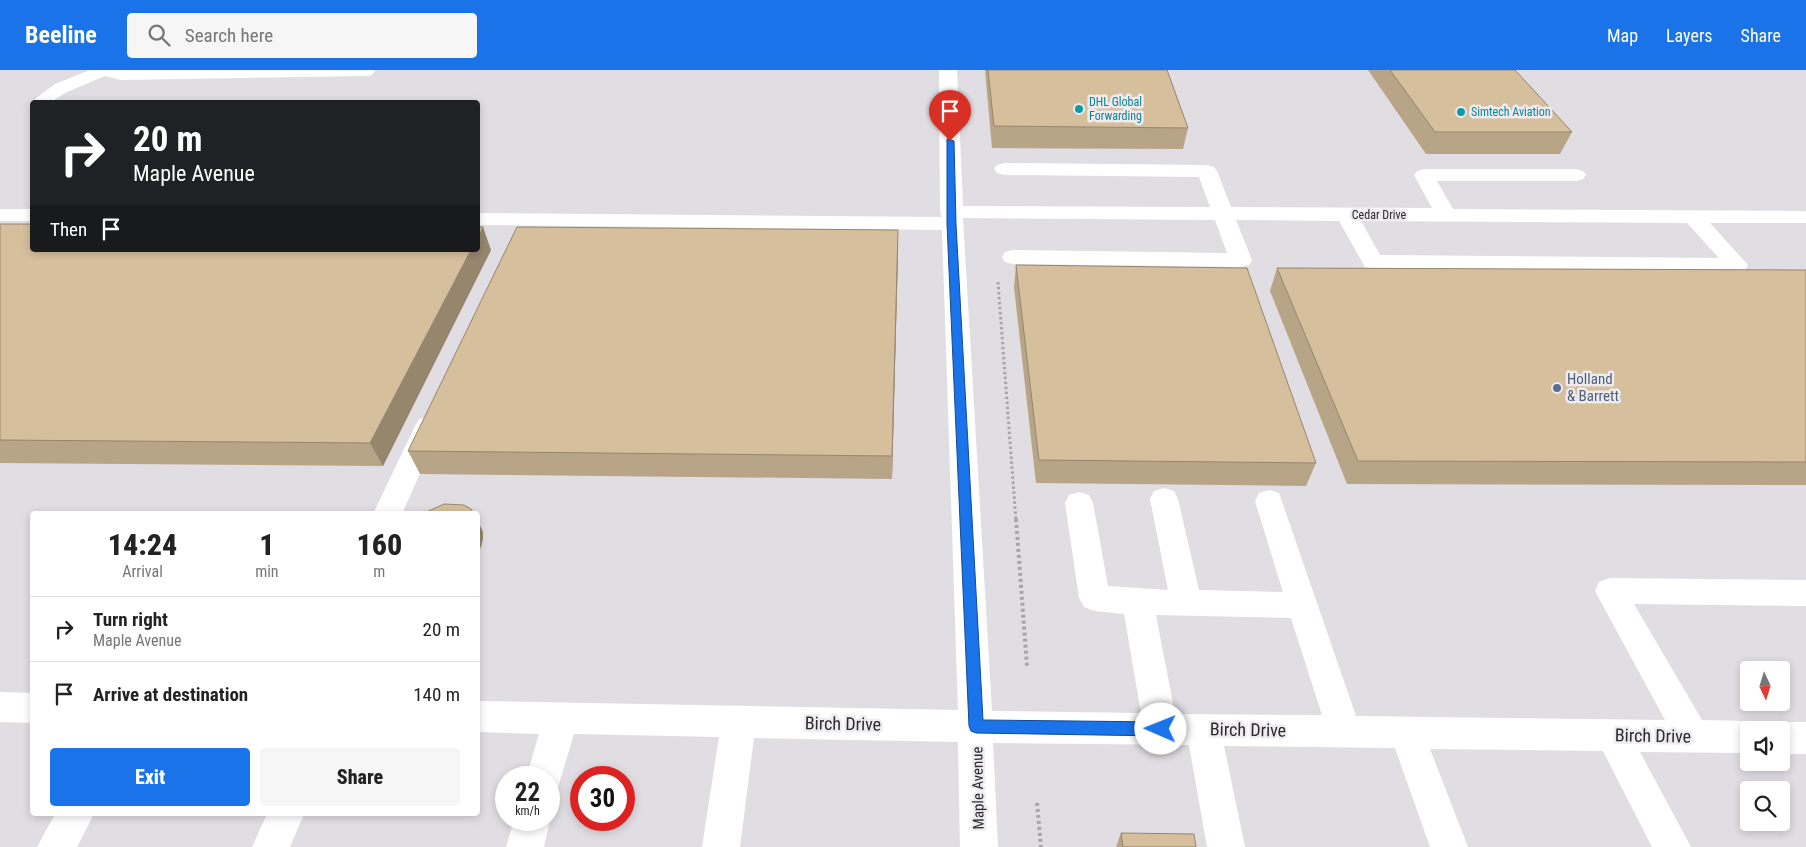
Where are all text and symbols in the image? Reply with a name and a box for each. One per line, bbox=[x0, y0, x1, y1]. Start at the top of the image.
search box bbox=[127, 13, 477, 58]
text: Beeline bbox=[25, 21, 97, 49]
icon: search bbox=[145, 21, 173, 49]
text: Search here bbox=[185, 24, 273, 47]
text: Map bbox=[1607, 25, 1638, 46]
text: Layers bbox=[1666, 25, 1713, 46]
text: Share bbox=[1741, 25, 1781, 46]
pin bbox=[929, 90, 971, 141]
place label: DHL Global Forwarding bbox=[1089, 95, 1142, 123]
icon: arrive bbox=[936, 97, 964, 125]
marker: DHL Global Forwarding bbox=[1073, 103, 1085, 115]
place label: Simtech Aviation bbox=[1471, 105, 1551, 119]
marker: Simtech Aviation bbox=[1455, 106, 1467, 118]
text: 20 m bbox=[133, 119, 202, 160]
icon: right bbox=[50, 120, 115, 185]
text: Maple Avenue bbox=[133, 161, 255, 186]
street label: Cedar Drive bbox=[1352, 208, 1407, 222]
icon: arrive bbox=[97, 215, 125, 243]
text: Then bbox=[50, 218, 87, 241]
place label: Holland & Barrett bbox=[1567, 370, 1619, 405]
marker: Holland & Barrett bbox=[1551, 382, 1563, 394]
text: 14:24 bbox=[108, 527, 177, 562]
text: 1 bbox=[259, 527, 274, 562]
text: 160 bbox=[356, 527, 402, 562]
text: Arrival bbox=[122, 562, 163, 581]
text: min bbox=[255, 562, 279, 581]
text: m bbox=[373, 562, 385, 581]
text: Turn right bbox=[93, 608, 168, 631]
icon: right bbox=[50, 615, 78, 643]
text: 20 m bbox=[423, 618, 460, 641]
text: Maple Avenue bbox=[93, 631, 182, 650]
north arrow bbox=[1740, 661, 1790, 711]
map controls bbox=[1740, 661, 1790, 831]
icon: arrive bbox=[50, 680, 78, 708]
text: Arrive at destination bbox=[93, 683, 248, 706]
text: 140 m bbox=[413, 683, 460, 706]
position arrow bbox=[1134, 702, 1186, 754]
street label: Birch Drive bbox=[805, 712, 881, 735]
street label: Birch Drive bbox=[1210, 718, 1286, 741]
button: sound bbox=[1740, 721, 1790, 771]
street label: Birch Drive bbox=[1615, 724, 1691, 747]
street label: Maple Avenue bbox=[968, 746, 988, 830]
button: Exit bbox=[50, 748, 250, 806]
button: Share bbox=[260, 748, 460, 806]
speed limit sign: 30 bbox=[570, 766, 635, 831]
text: 22 bbox=[515, 778, 540, 807]
button: search bbox=[1740, 781, 1790, 831]
text: km/h bbox=[515, 804, 540, 818]

